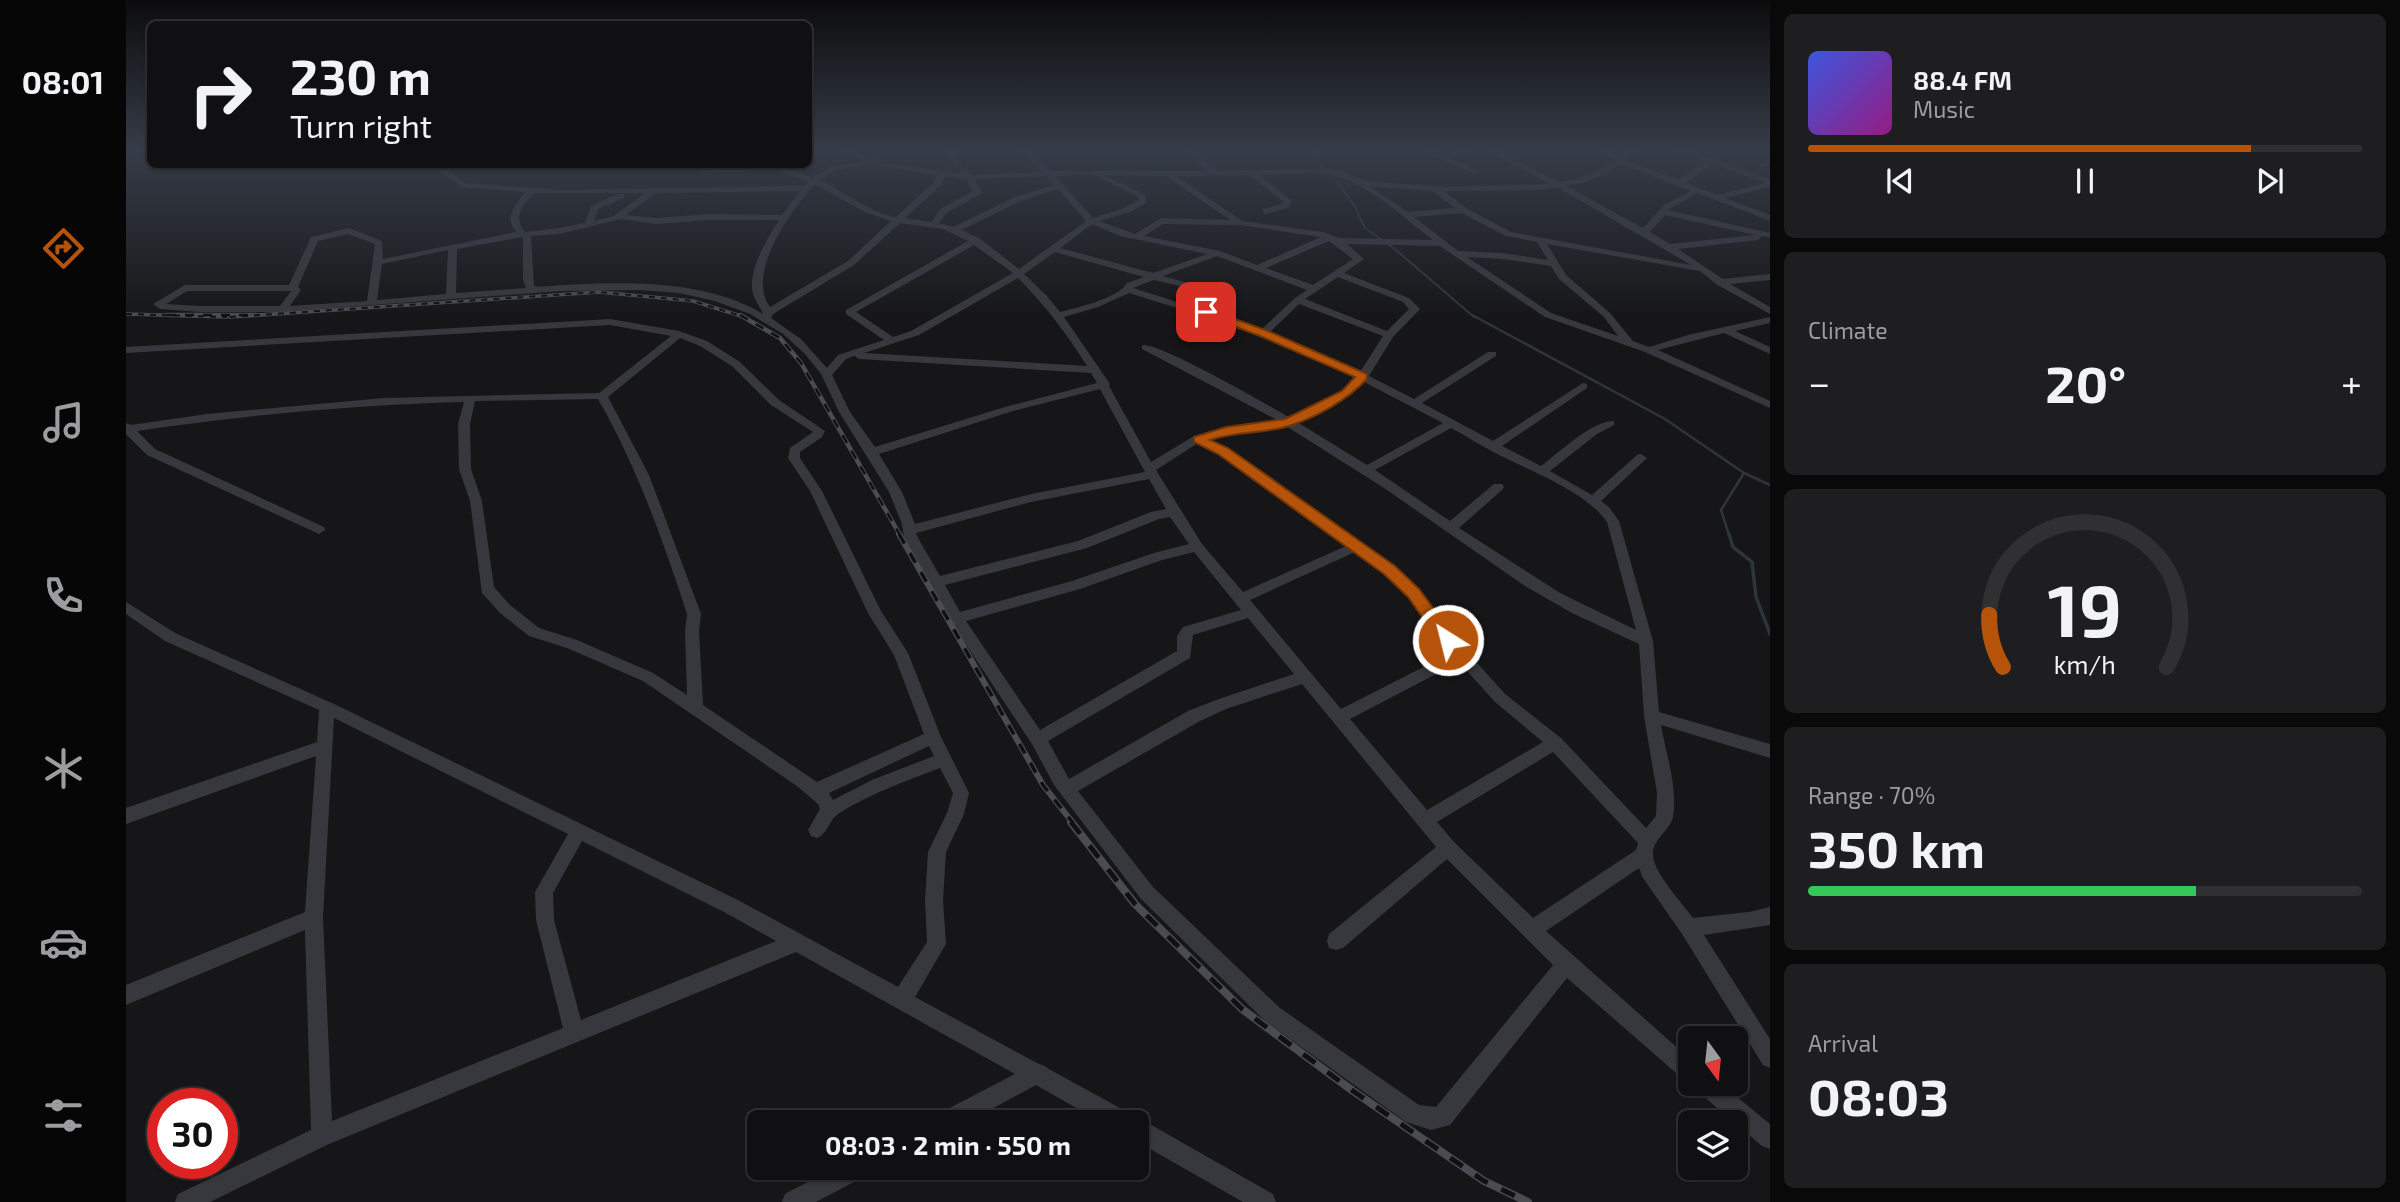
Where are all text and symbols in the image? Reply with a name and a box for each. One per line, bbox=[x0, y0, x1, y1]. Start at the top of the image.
text: 230 m bbox=[290, 46, 431, 105]
icon: right bbox=[175, 49, 266, 140]
text: 08:01 bbox=[22, 62, 104, 100]
text: 88.4 FM bbox=[1913, 64, 2012, 95]
text: Music bbox=[1913, 95, 1975, 123]
text: Turn right bbox=[290, 106, 432, 144]
icon: previous bbox=[1881, 162, 1919, 200]
icon: pause bbox=[2066, 162, 2104, 200]
icon: next bbox=[2251, 162, 2289, 200]
icon: directions bbox=[39, 224, 88, 273]
pin bbox=[1176, 282, 1236, 342]
icon: arrive bbox=[1187, 293, 1225, 331]
text: Climate bbox=[1808, 316, 1888, 344]
text: 20° bbox=[2045, 351, 2126, 413]
text: − bbox=[1808, 359, 1830, 405]
text: + bbox=[2341, 359, 2362, 405]
icon: music bbox=[39, 398, 88, 447]
text: 19 bbox=[2048, 564, 2122, 652]
icon: phone bbox=[39, 571, 88, 620]
position arrow bbox=[1411, 603, 1485, 677]
text: km/h bbox=[2054, 649, 2116, 679]
icon: climate bbox=[39, 744, 88, 793]
text: Range · 70% bbox=[1808, 781, 1935, 809]
text: 350 km bbox=[1808, 816, 1985, 878]
icon: car bbox=[39, 918, 88, 967]
north arrow bbox=[1678, 1026, 1748, 1096]
map controls bbox=[1678, 1026, 1748, 1180]
text: Arrival bbox=[1808, 1029, 1878, 1057]
text: 08:03 bbox=[1808, 1064, 1949, 1126]
speed limit sign: 30 bbox=[147, 1088, 238, 1179]
icon: filters bbox=[39, 1091, 88, 1140]
button: layers bbox=[1678, 1110, 1748, 1180]
text: 08:03 · 2 min · 550 m bbox=[825, 1129, 1071, 1160]

